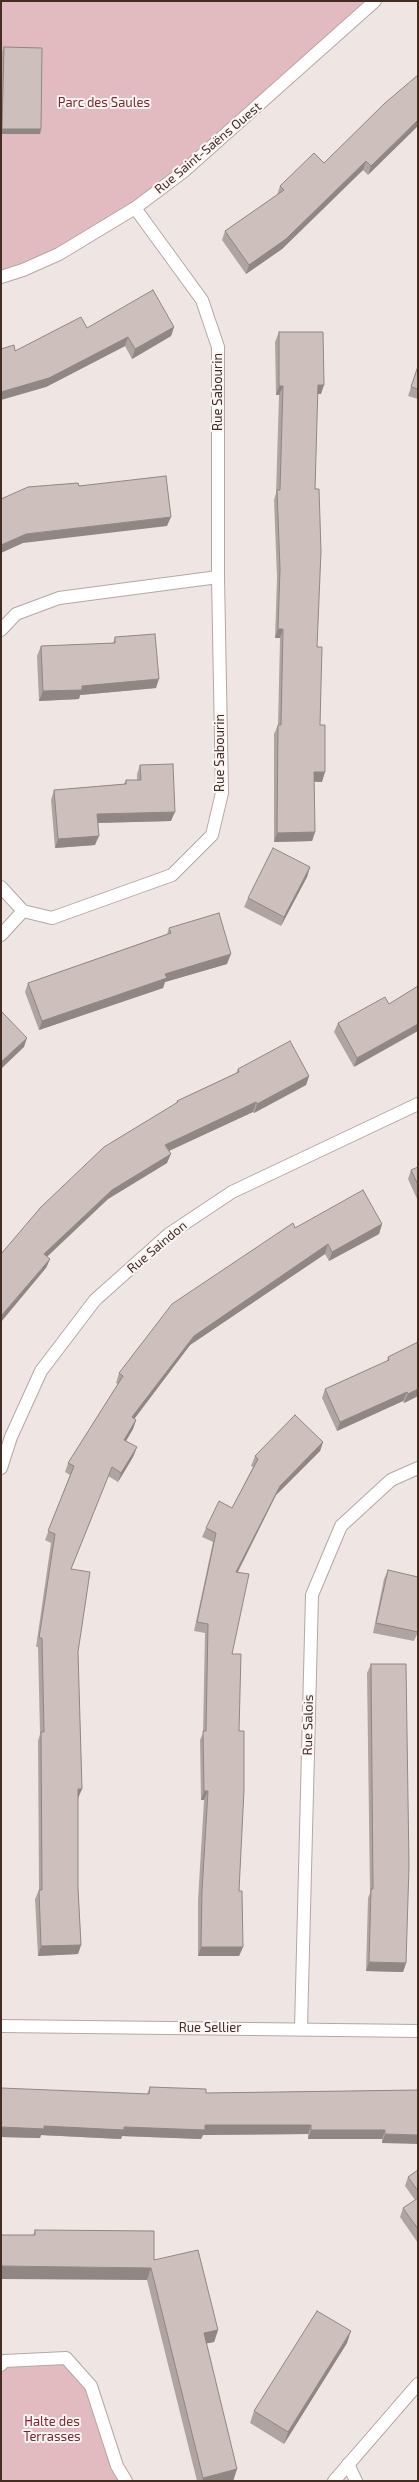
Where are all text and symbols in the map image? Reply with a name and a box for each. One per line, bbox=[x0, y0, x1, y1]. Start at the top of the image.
park label: Parc des Saules bbox=[58, 95, 150, 111]
street label: Rue Saint-Saëns Ouest bbox=[152, 99, 264, 197]
street label: Rue Sabourin bbox=[210, 353, 226, 431]
street label: Rue Sabourin bbox=[212, 714, 228, 792]
street label: Rue Saindon bbox=[124, 1218, 190, 1276]
street label: Rue Salois bbox=[300, 1694, 316, 1756]
street label: Rue Sellier bbox=[179, 2020, 241, 2036]
park label: Halte des Terrasses bbox=[23, 2414, 81, 2445]

